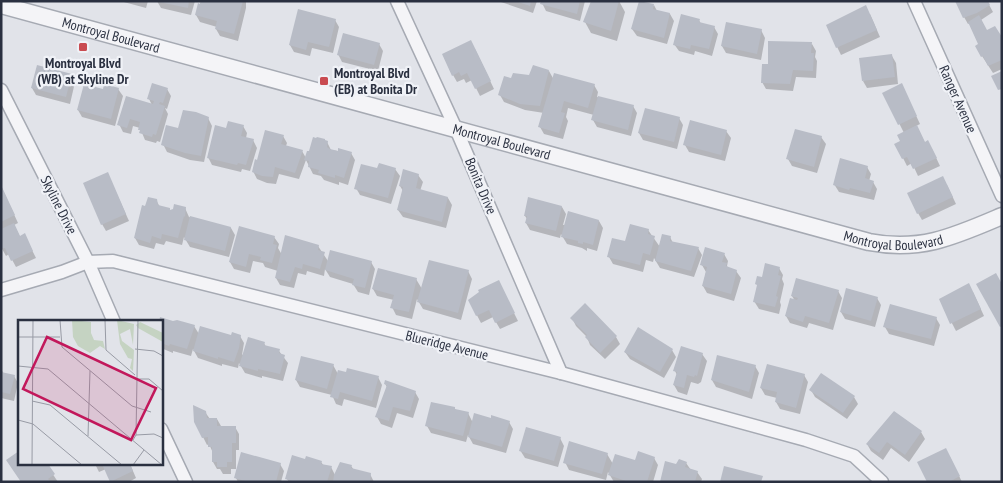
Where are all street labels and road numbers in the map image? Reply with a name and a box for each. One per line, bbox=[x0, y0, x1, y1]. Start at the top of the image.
street label: Montroyal Boulevard bbox=[60, 13, 162, 57]
street label: Ranger Avenue bbox=[935, 62, 981, 136]
street label: Montroyal Boulevard bbox=[451, 120, 552, 164]
street label: Bonita Drive bbox=[461, 155, 501, 217]
street label: Skyline Drive bbox=[37, 173, 81, 237]
street label: Montroyal Boulevard bbox=[842, 226, 945, 254]
street label: Blueridge Avenue bbox=[404, 326, 490, 364]

